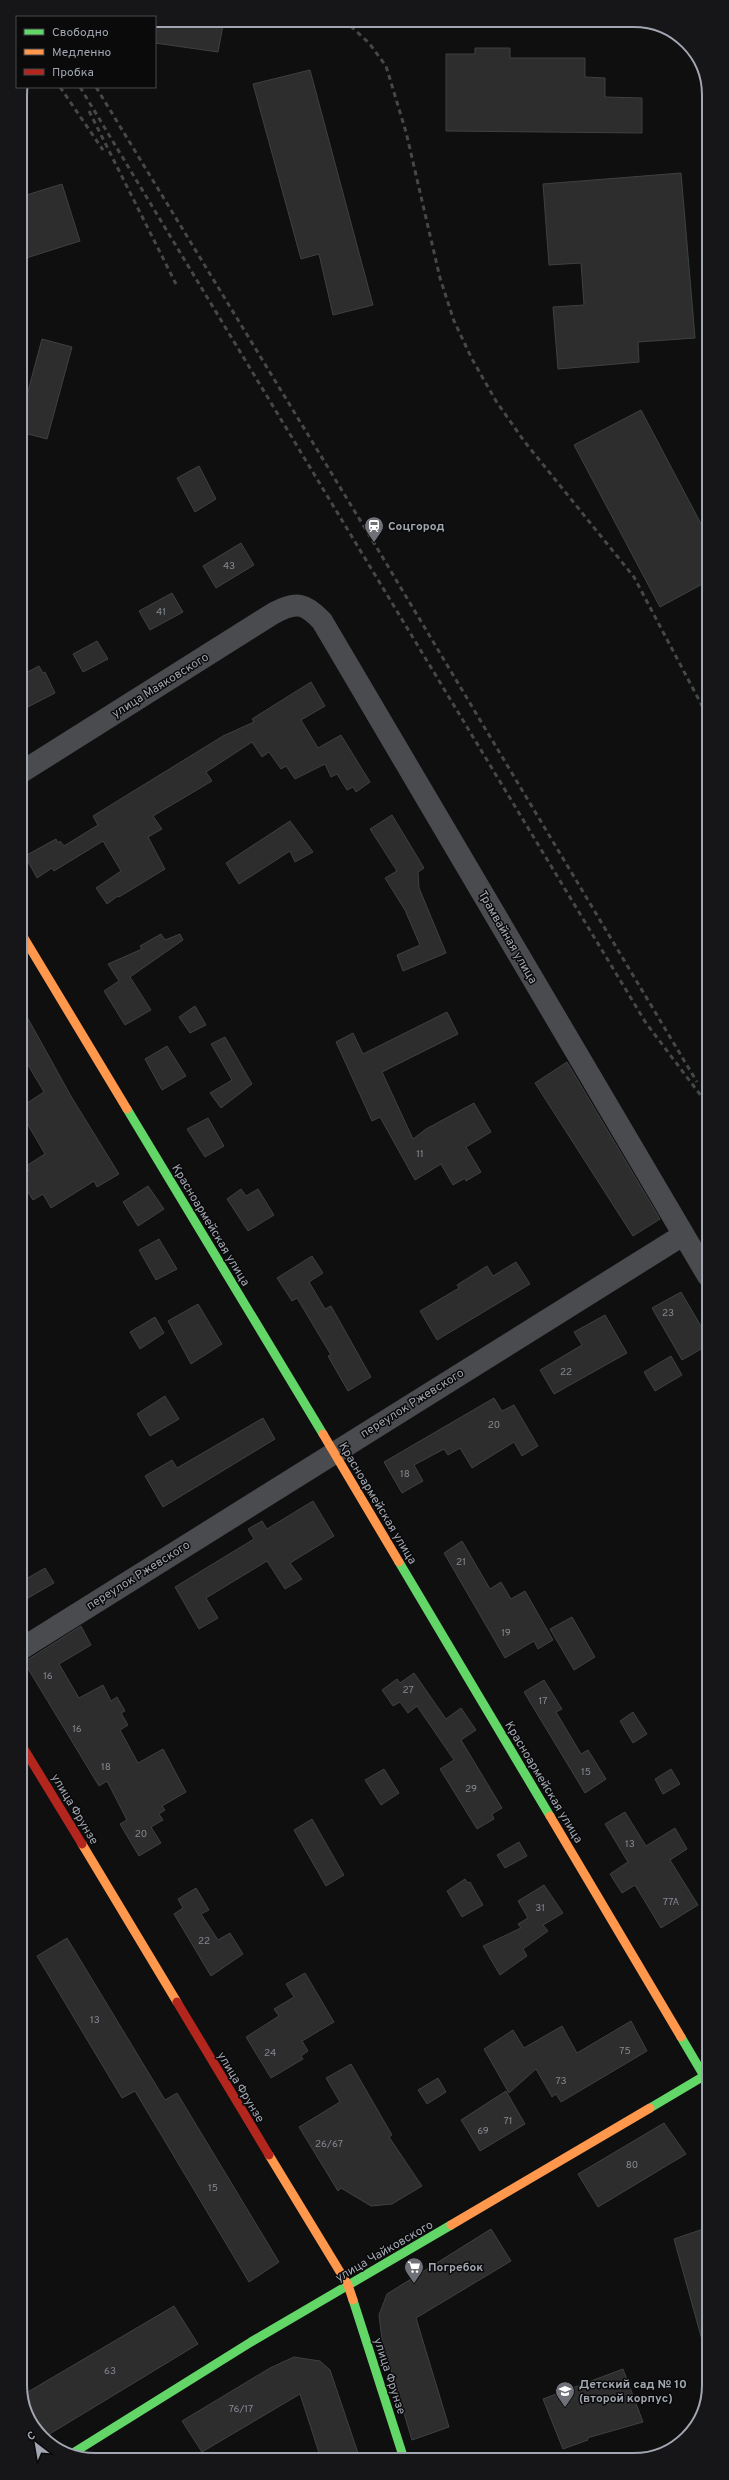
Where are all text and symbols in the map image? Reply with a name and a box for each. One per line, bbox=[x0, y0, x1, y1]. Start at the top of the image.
legend bbox=[16, 16, 156, 88]
text: Свободно bbox=[52, 25, 109, 41]
text: Медленно bbox=[52, 45, 112, 61]
text: Пробка bbox=[52, 65, 94, 81]
station icon: Соцгород bbox=[363, 515, 385, 543]
place label: Соцгород bbox=[388, 519, 444, 535]
house number: 43 bbox=[223, 560, 235, 573]
house number: 41 bbox=[156, 606, 166, 619]
street label: улица Маяковского bbox=[109, 649, 212, 722]
street label: Трамвайная улица bbox=[474, 888, 540, 987]
house number: 11 bbox=[416, 1148, 424, 1161]
street label: Красноармейская улица bbox=[167, 1162, 253, 1289]
house number: 23 bbox=[662, 1307, 674, 1320]
street label: переулок Ржевского bbox=[358, 1365, 468, 1442]
house number: 22 bbox=[560, 1366, 572, 1379]
house number: 20 bbox=[488, 1419, 500, 1432]
street label: Красноармейская улица bbox=[334, 1440, 420, 1567]
house number: 18 bbox=[400, 1468, 410, 1481]
street label: переулок Ржевского bbox=[84, 1537, 194, 1614]
house number: 21 bbox=[456, 1556, 466, 1569]
house number: 19 bbox=[501, 1627, 511, 1640]
house number: 16 bbox=[43, 1670, 53, 1683]
house number: 27 bbox=[402, 1684, 414, 1697]
house number: 17 bbox=[539, 1695, 547, 1708]
street label: Красноармейская улица bbox=[500, 1719, 586, 1846]
house number: 16 bbox=[72, 1723, 82, 1736]
house number: 18 bbox=[101, 1761, 111, 1774]
house number: 15 bbox=[581, 1766, 591, 1779]
street label: улица Фрунзе bbox=[47, 1771, 102, 1848]
house number: 29 bbox=[465, 1783, 477, 1796]
house number: 20 bbox=[135, 1828, 147, 1841]
house number: 13 bbox=[625, 1838, 635, 1851]
house number: 77А bbox=[663, 1896, 679, 1909]
house number: 31 bbox=[535, 1902, 545, 1915]
house number: 22 bbox=[198, 1935, 210, 1948]
house number: 13 bbox=[90, 2014, 100, 2027]
house number: 75 bbox=[619, 2045, 631, 2058]
house number: 24 bbox=[264, 2047, 276, 2060]
street label: улица Фрунзе bbox=[213, 2049, 268, 2126]
house number: 73 bbox=[555, 2075, 567, 2088]
house number: 71 bbox=[503, 2115, 513, 2128]
house number: 69 bbox=[477, 2125, 489, 2138]
house number: 26/67 bbox=[315, 2138, 343, 2151]
house number: 80 bbox=[626, 2159, 638, 2172]
house number: 15 bbox=[208, 2182, 218, 2195]
street label: улица Чайковского bbox=[333, 2217, 437, 2286]
supermarket icon: Погребок bbox=[403, 2256, 425, 2284]
place label: Погребок bbox=[428, 2260, 483, 2276]
street label: улица Фрунзе bbox=[369, 2336, 409, 2417]
house number: 63 bbox=[104, 2365, 116, 2378]
place label: Детский сад № 10 (второй корпус) bbox=[579, 2377, 687, 2407]
school or university icon: Детский сад № 10 (второй корпус) bbox=[554, 2380, 576, 2408]
house number: 76/17 bbox=[229, 2403, 253, 2416]
north arrow bbox=[16, 2424, 56, 2464]
text: С bbox=[25, 2428, 38, 2444]

